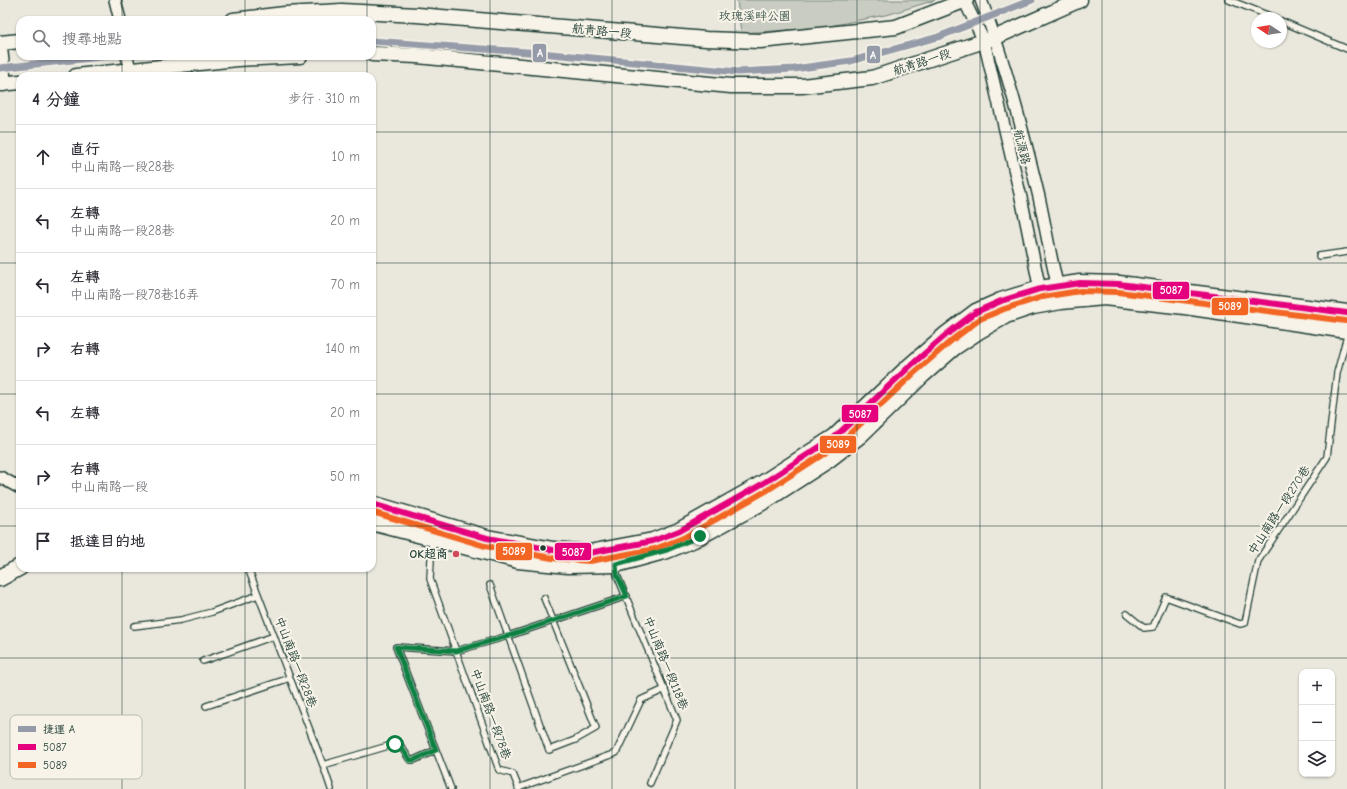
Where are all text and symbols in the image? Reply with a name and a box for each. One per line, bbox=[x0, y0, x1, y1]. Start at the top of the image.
park label: 玫瑰溪畔公園 bbox=[719, 9, 791, 23]
north arrow bbox=[1251, 12, 1287, 48]
search box bbox=[16, 16, 376, 60]
street label: 航青路一段 bbox=[571, 21, 633, 41]
icon: search bbox=[30, 27, 52, 49]
text: 搜尋地點 bbox=[62, 30, 122, 48]
line badge: A bbox=[532, 43, 547, 63]
line badge: A bbox=[866, 45, 881, 64]
street label: 航青路一段 bbox=[891, 46, 953, 78]
text: A bbox=[537, 47, 543, 60]
text: A bbox=[870, 49, 876, 62]
text: 4 分鐘 bbox=[32, 90, 80, 109]
text: 步行 · 310 m bbox=[288, 91, 360, 106]
street label: 航源路 bbox=[1011, 128, 1033, 166]
text: 直行 bbox=[70, 140, 100, 158]
icon: ahead bbox=[32, 146, 54, 168]
text: 10 m bbox=[332, 149, 360, 164]
text: 中山南路一段28巷 bbox=[70, 159, 175, 174]
text: 左轉 bbox=[70, 204, 100, 222]
icon: left bbox=[32, 210, 54, 232]
text: 20 m bbox=[330, 213, 360, 228]
text: 中山南路一段28巷 bbox=[70, 223, 175, 238]
text: 左轉 bbox=[70, 268, 100, 286]
icon: left bbox=[32, 274, 54, 296]
text: 70 m bbox=[331, 277, 360, 292]
line badge: 5087 bbox=[1152, 281, 1190, 300]
text: 5087 bbox=[1160, 284, 1182, 297]
text: 中山南路一段78巷16弄 bbox=[70, 287, 199, 302]
line badge: 5089 bbox=[1211, 297, 1249, 316]
text: 5089 bbox=[1218, 300, 1242, 313]
icon: right bbox=[32, 338, 54, 360]
text: 右轉 bbox=[70, 340, 100, 358]
text: 140 m bbox=[326, 341, 360, 356]
icon: left bbox=[32, 402, 54, 424]
text: 左轉 bbox=[70, 404, 100, 422]
line badge: 5087 bbox=[841, 404, 879, 423]
text: 20 m bbox=[330, 405, 360, 420]
text: 5087 bbox=[849, 408, 871, 421]
line badge: 5089 bbox=[819, 435, 857, 454]
text: 5089 bbox=[826, 438, 850, 451]
text: 右轉 bbox=[70, 460, 100, 478]
street label: 中山南路一段270巷 bbox=[1245, 463, 1313, 557]
icon: right bbox=[32, 466, 54, 488]
text: 50 m bbox=[330, 469, 360, 484]
text: 中山南路一段 bbox=[70, 479, 148, 494]
route end bbox=[691, 527, 709, 545]
icon: arrive bbox=[32, 530, 54, 552]
text: 抵達目的地 bbox=[70, 532, 145, 550]
line badge: 5089 bbox=[495, 542, 533, 561]
line badge: 5087 bbox=[554, 542, 592, 561]
unlabelled marker bbox=[538, 543, 548, 553]
text: 5089 bbox=[502, 545, 526, 558]
text: 5087 bbox=[562, 546, 584, 559]
place label: OK超商 bbox=[410, 547, 448, 561]
marker: OK超商 bbox=[451, 549, 461, 559]
street label: 中山南路一段28巷 bbox=[272, 614, 320, 710]
street label: 中山南路一段118巷 bbox=[641, 614, 691, 712]
street label: 中山南路一段78巷 bbox=[468, 667, 514, 761]
map controls bbox=[1299, 669, 1335, 777]
button: + bbox=[1299, 669, 1335, 705]
button: − bbox=[1299, 705, 1335, 741]
legend bbox=[10, 715, 142, 779]
text: 捷運 A bbox=[43, 723, 76, 736]
route start bbox=[386, 735, 404, 753]
text: 5087 bbox=[43, 741, 67, 754]
button: layers bbox=[1299, 741, 1335, 777]
text: 5089 bbox=[43, 759, 67, 772]

